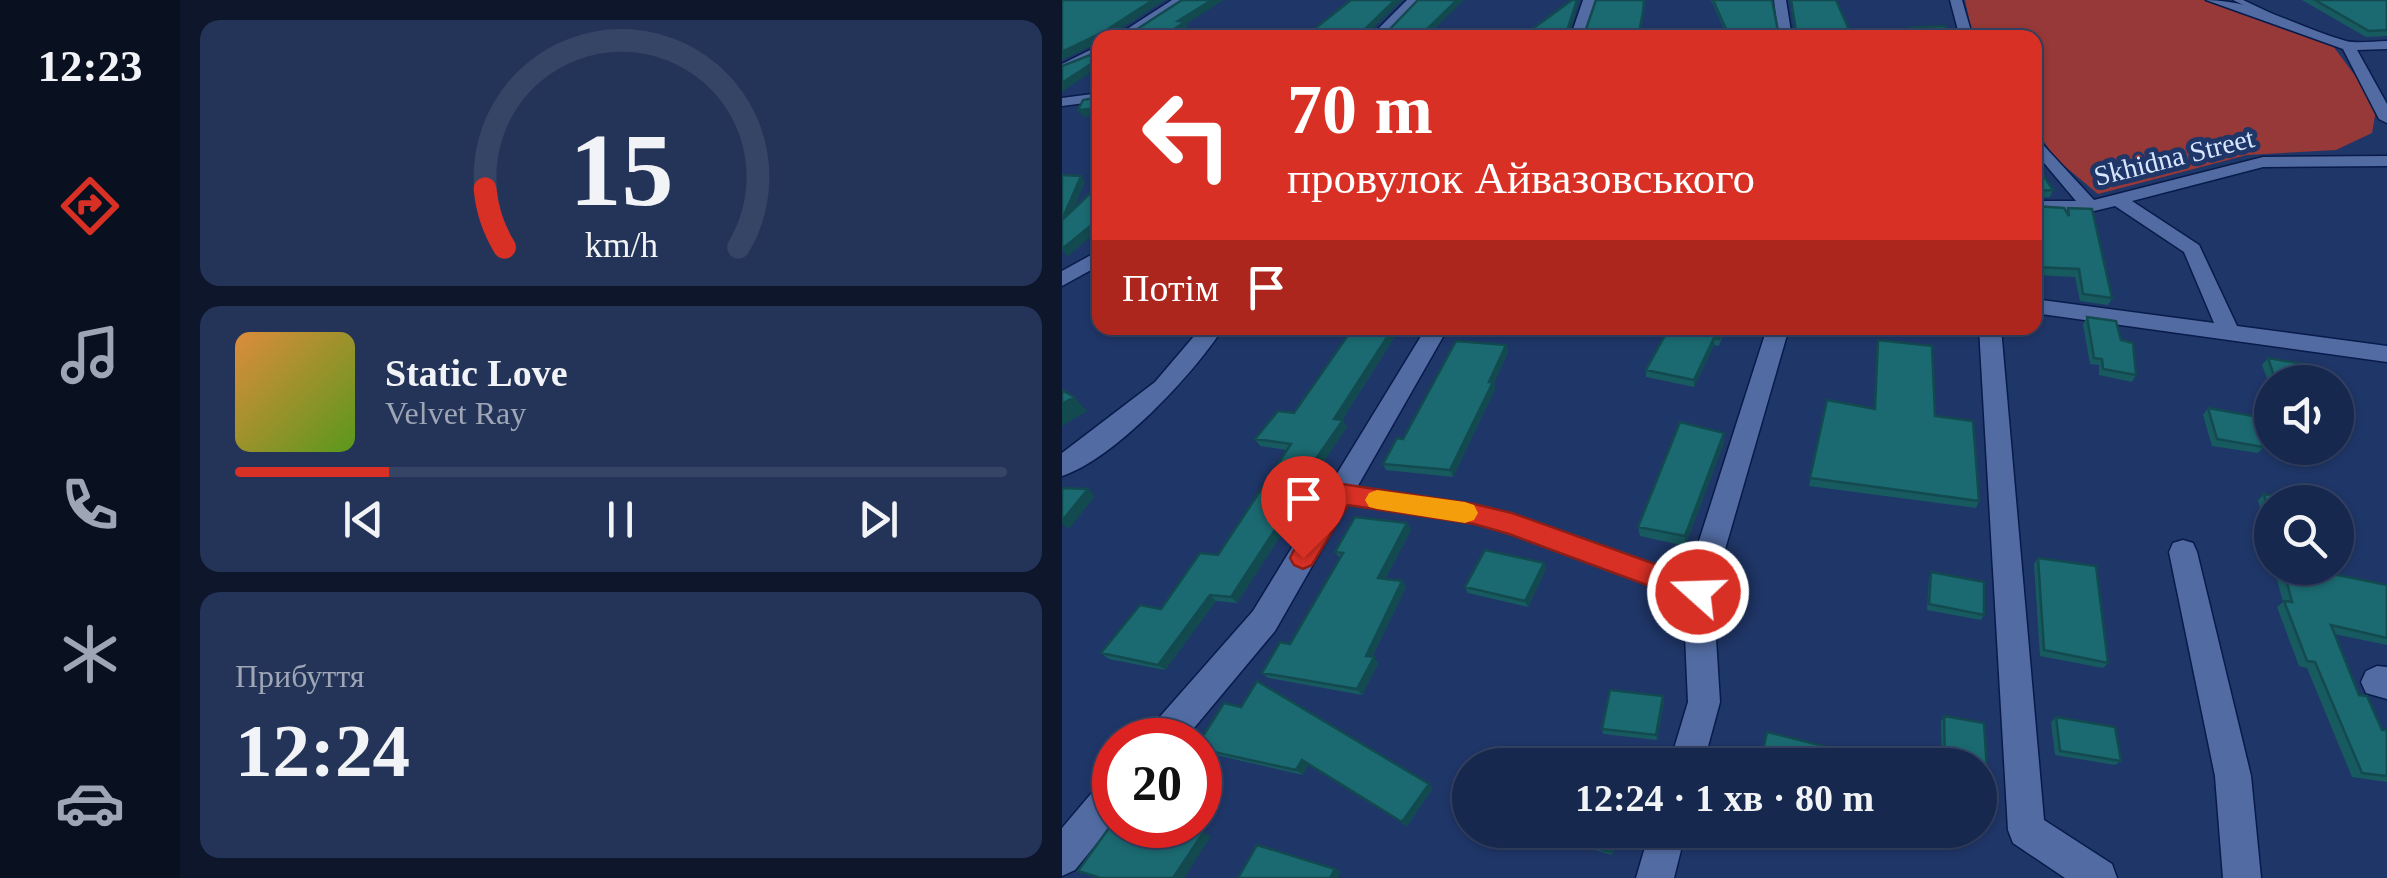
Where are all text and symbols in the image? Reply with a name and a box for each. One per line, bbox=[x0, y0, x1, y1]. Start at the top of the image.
text: 12:23 bbox=[38, 41, 143, 91]
icon: left bbox=[1122, 70, 1252, 200]
text: 70 m bbox=[1287, 71, 1433, 148]
text: 15 bbox=[569, 112, 673, 227]
street label: Skhidna Street bbox=[2091, 122, 2258, 192]
text: провулок Айвазовського bbox=[1287, 153, 1755, 203]
icon: directions bbox=[55, 171, 125, 241]
text: km/h bbox=[584, 225, 658, 265]
icon: arrive bbox=[1239, 260, 1294, 315]
text: Потім bbox=[1122, 267, 1219, 309]
icon: music bbox=[55, 320, 125, 390]
text: Static Love bbox=[385, 352, 568, 394]
map controls bbox=[2254, 365, 2354, 585]
button: sound bbox=[2254, 365, 2354, 465]
text: Velvet Ray bbox=[385, 395, 526, 431]
pin bbox=[1261, 456, 1346, 559]
icon: phone bbox=[55, 470, 125, 540]
icon: arrive bbox=[1276, 471, 1331, 526]
button: search bbox=[2254, 485, 2354, 585]
icon: previous bbox=[336, 492, 391, 547]
icon: pause bbox=[593, 492, 648, 547]
icon: next bbox=[851, 492, 906, 547]
position arrow bbox=[1646, 540, 1750, 644]
icon: climate bbox=[55, 619, 125, 689]
text: Прибуття bbox=[235, 658, 365, 694]
text: 12:24 bbox=[235, 709, 410, 792]
speed limit sign: 20 bbox=[1092, 718, 1222, 848]
icon: car bbox=[55, 768, 125, 838]
text: 12:24 · 1 хв · 80 m bbox=[1575, 777, 1874, 819]

